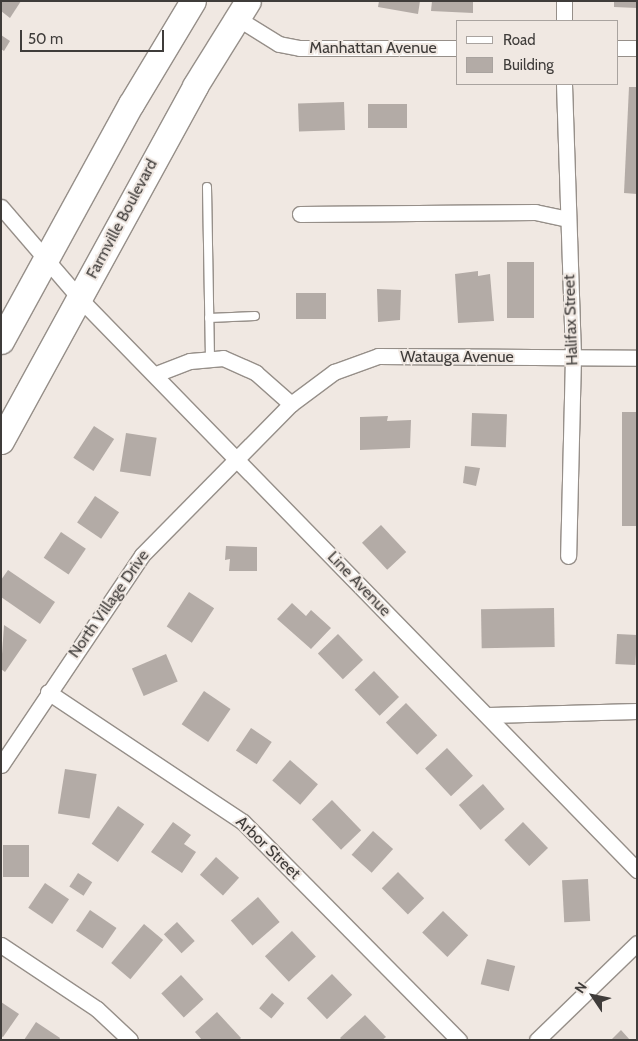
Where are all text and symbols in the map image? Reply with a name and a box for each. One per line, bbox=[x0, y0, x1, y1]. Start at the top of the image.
scale bar bbox=[22, 20, 166, 52]
legend bbox=[456, 20, 618, 85]
text: 50 m bbox=[28, 30, 63, 48]
text: Road bbox=[503, 31, 536, 49]
street label: Manhattan Avenue bbox=[309, 38, 437, 58]
text: Building bbox=[503, 56, 554, 74]
street label: Farmville Boulevard bbox=[82, 156, 162, 282]
street label: Halifax Street bbox=[560, 274, 582, 366]
street label: Watauga Avenue bbox=[400, 347, 514, 367]
street label: North Village Drive bbox=[65, 546, 153, 662]
street label: Line Avenue bbox=[323, 548, 395, 620]
street label: Arbor Street bbox=[232, 812, 304, 884]
north arrow bbox=[568, 971, 618, 1021]
text: N bbox=[570, 978, 591, 997]

